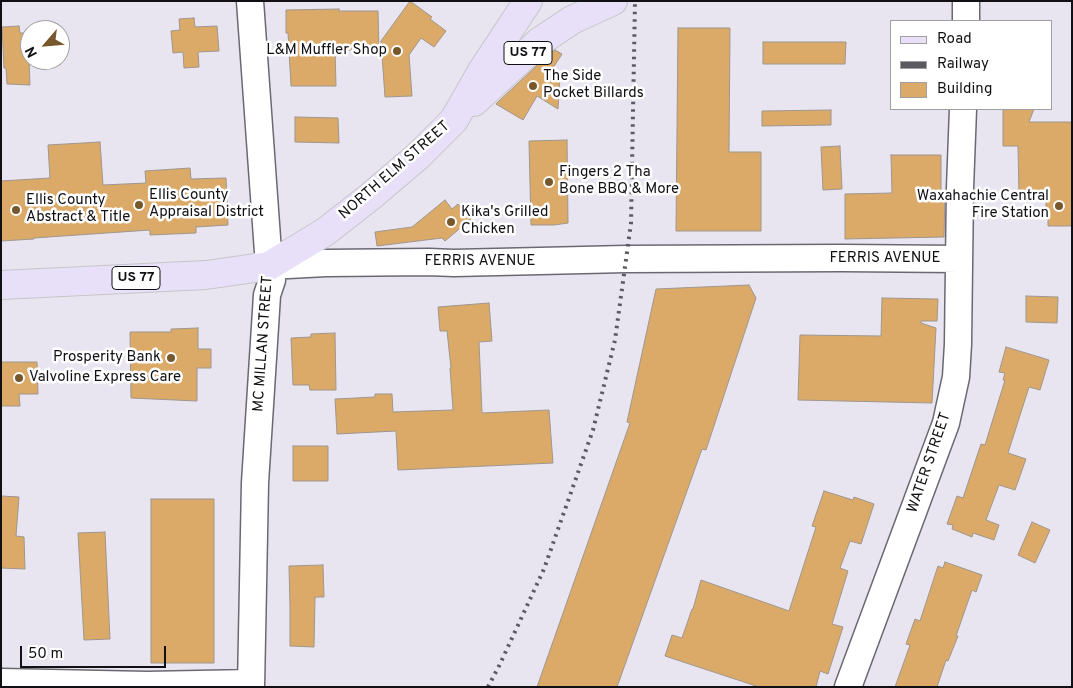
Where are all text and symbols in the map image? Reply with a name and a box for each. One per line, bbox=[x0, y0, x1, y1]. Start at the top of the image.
north arrow bbox=[20, 20, 70, 70]
legend bbox=[890, 20, 1053, 110]
text: Road bbox=[937, 30, 972, 49]
place label: L&M Muffler Shop bbox=[266, 42, 387, 60]
road number: US 77 bbox=[504, 42, 552, 64]
text: N bbox=[22, 43, 42, 60]
marker: L&M Muffler Shop bbox=[391, 45, 403, 57]
text: Railway bbox=[937, 55, 989, 74]
place label: The Side Pocket Billards bbox=[543, 68, 644, 103]
marker: The Side Pocket Billards bbox=[527, 80, 539, 92]
text: Building bbox=[937, 80, 992, 99]
street label: NORTH ELM STREET bbox=[336, 118, 454, 224]
place label: Fingers 2 Tha Bone BBQ & More bbox=[559, 164, 679, 199]
marker: Fingers 2 Tha Bone BBQ & More bbox=[543, 176, 555, 188]
place label: Ellis County Appraisal District bbox=[149, 187, 264, 222]
place label: Waxahachie Central Fire Station bbox=[917, 188, 1049, 223]
place label: Ellis County Abstract & Title bbox=[26, 192, 130, 227]
marker: Ellis County Appraisal District bbox=[133, 199, 145, 211]
marker: Waxahachie Central Fire Station bbox=[1053, 200, 1065, 212]
marker: Ellis County Abstract & Title bbox=[10, 204, 22, 216]
place label: Kika's Grilled Chicken bbox=[461, 204, 548, 239]
marker: Kika's Grilled Chicken bbox=[445, 216, 457, 228]
street label: FERRIS AVENUE bbox=[829, 250, 941, 268]
street label: FERRIS AVENUE bbox=[424, 253, 536, 271]
road number: US 77 bbox=[112, 266, 160, 290]
street label: MC MILLAN STREET bbox=[250, 275, 278, 413]
place label: Prosperity Bank bbox=[53, 349, 161, 367]
marker: Prosperity Bank bbox=[165, 352, 177, 364]
place label: Valvoline Express Care bbox=[29, 369, 181, 387]
marker: Valvoline Express Care bbox=[13, 372, 25, 384]
street label: WATER STREET bbox=[904, 410, 956, 516]
scale bar bbox=[22, 636, 169, 668]
text: 50 m bbox=[28, 645, 63, 664]

